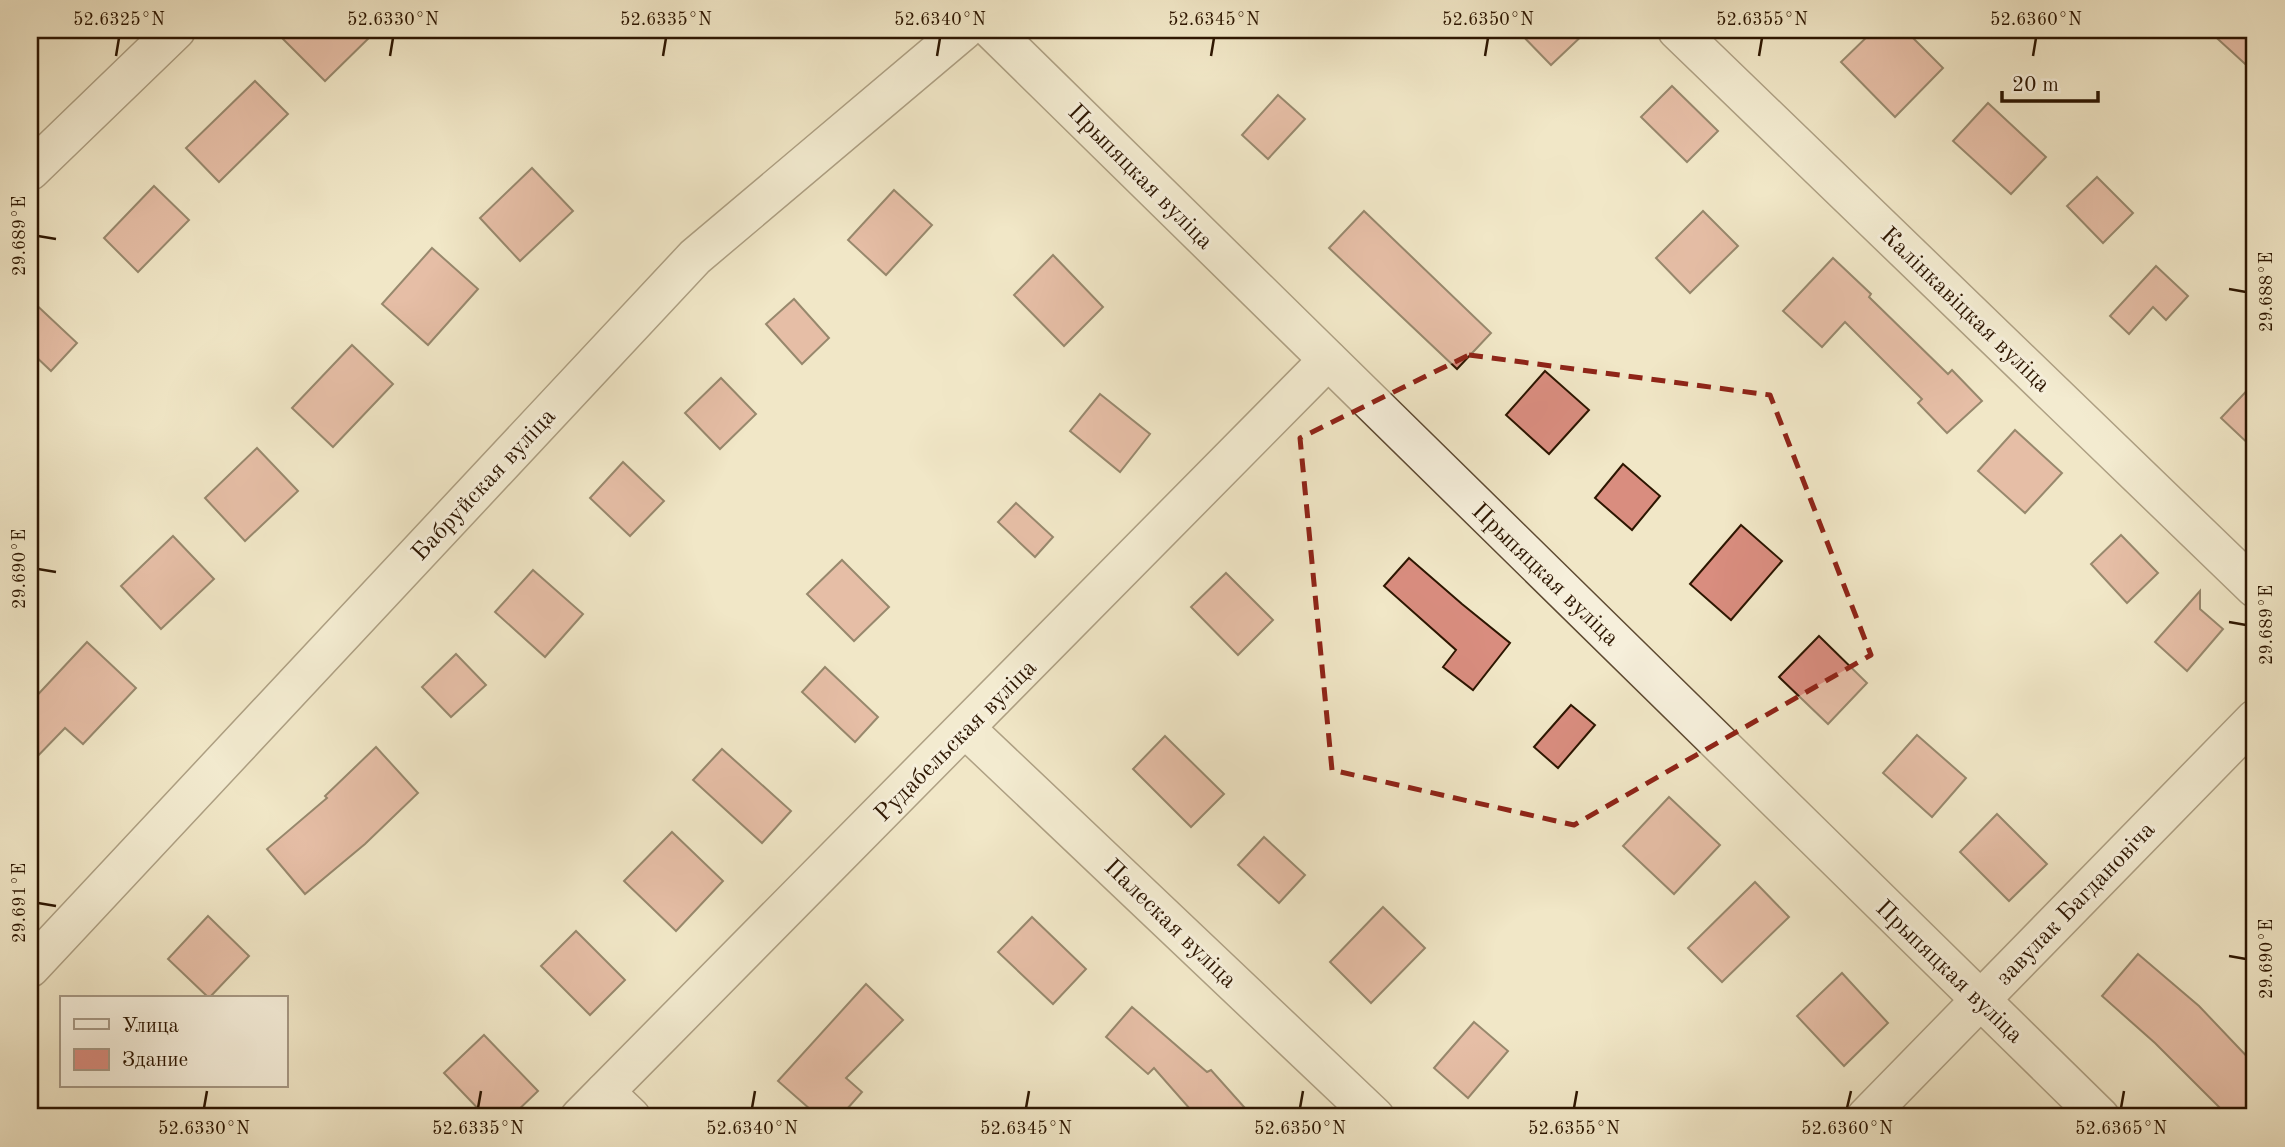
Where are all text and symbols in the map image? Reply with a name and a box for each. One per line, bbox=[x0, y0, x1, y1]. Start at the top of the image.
text: 52.6325°N bbox=[73, 11, 165, 29]
text: 52.6330°N bbox=[347, 11, 439, 29]
text: 52.6335°N bbox=[620, 11, 712, 29]
text: 52.6340°N bbox=[894, 11, 986, 29]
text: 52.6345°N bbox=[1168, 11, 1260, 29]
text: 52.6350°N bbox=[1442, 11, 1534, 29]
text: 52.6355°N bbox=[1716, 11, 1808, 29]
text: 52.6360°N bbox=[1990, 11, 2082, 29]
scale bar bbox=[2002, 60, 2098, 104]
text: 20 m bbox=[2012, 75, 2059, 96]
street label: Прыпяцкая вуліца bbox=[1062, 100, 1217, 255]
text: 29.689°E bbox=[11, 196, 29, 276]
street label: Калінкавіцкая вуліца bbox=[1875, 223, 2054, 398]
text: 29.688°E bbox=[2258, 252, 2276, 332]
street label: Бабруйская вуліца bbox=[408, 405, 561, 566]
street label: Прыпяцкая вуліца bbox=[1466, 499, 1623, 652]
text: 29.690°E bbox=[11, 529, 29, 609]
text: 29.689°E bbox=[2258, 585, 2276, 665]
street label: Рудабельская вуліца bbox=[871, 656, 1042, 827]
street label: завулак Багдановіча bbox=[1992, 818, 2160, 991]
street label: Палеская вуліца bbox=[1099, 855, 1241, 994]
text: 29.691°E bbox=[11, 863, 29, 943]
street label: Прыпяцкая вуліца bbox=[1870, 896, 2027, 1049]
text: 29.690°E bbox=[2258, 919, 2276, 999]
legend bbox=[60, 996, 287, 1088]
text: Улица bbox=[122, 1016, 179, 1037]
text: Здание bbox=[122, 1050, 188, 1071]
text: 52.6330°N bbox=[158, 1120, 250, 1138]
text: 52.6335°N bbox=[432, 1120, 524, 1138]
text: 52.6340°N bbox=[706, 1120, 798, 1138]
text: 52.6345°N bbox=[980, 1120, 1072, 1138]
text: 52.6350°N bbox=[1254, 1120, 1346, 1138]
text: 52.6355°N bbox=[1528, 1120, 1620, 1138]
text: 52.6360°N bbox=[1801, 1120, 1893, 1138]
text: 52.6365°N bbox=[2075, 1120, 2167, 1138]

